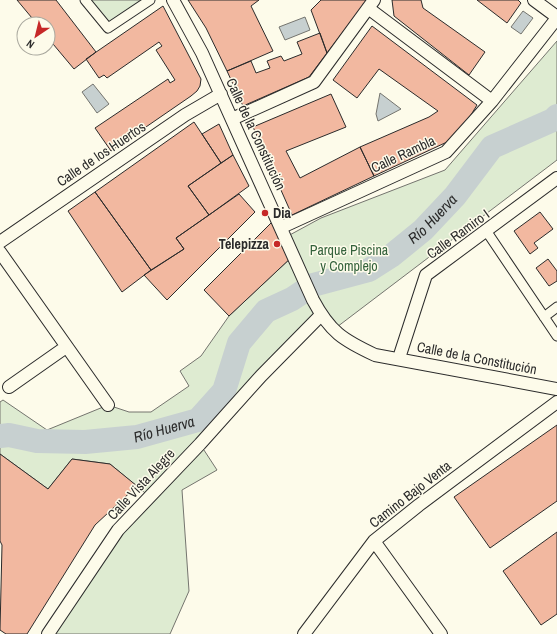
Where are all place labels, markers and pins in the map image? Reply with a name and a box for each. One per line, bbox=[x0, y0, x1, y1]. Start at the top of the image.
place label: Dia bbox=[273, 204, 291, 222]
marker: Dia bbox=[260, 208, 270, 218]
place label: Telepizza bbox=[219, 235, 270, 253]
marker: Telepizza bbox=[272, 239, 282, 249]

